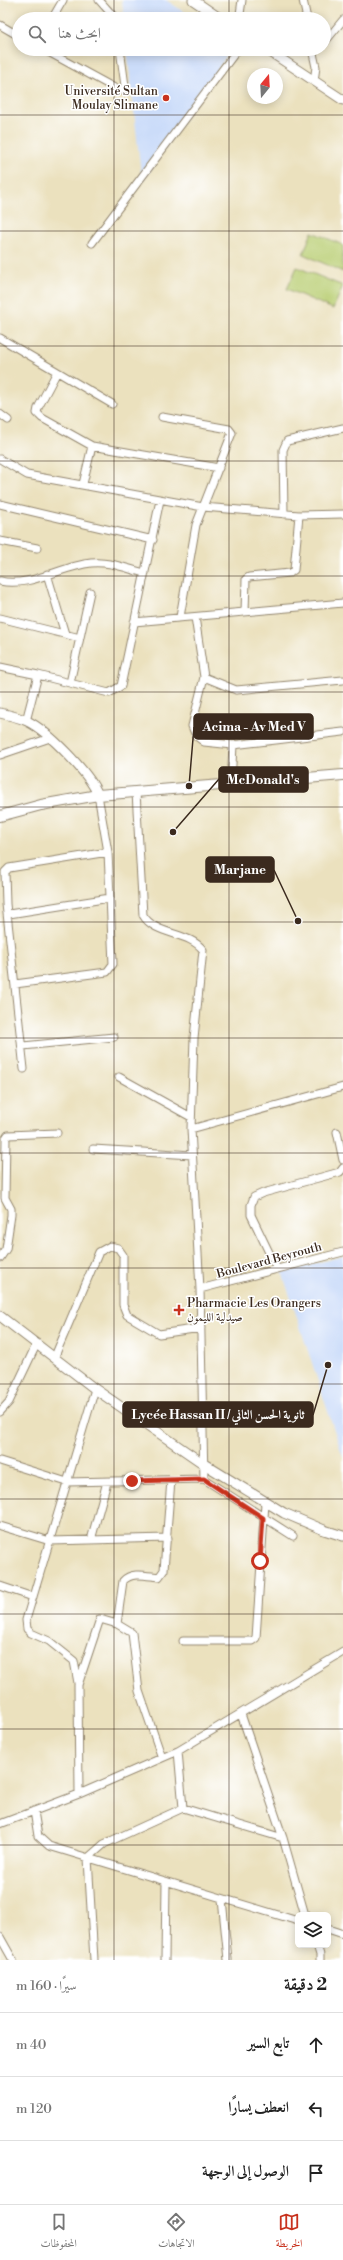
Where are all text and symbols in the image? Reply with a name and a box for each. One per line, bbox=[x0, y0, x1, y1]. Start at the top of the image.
search box bbox=[12, 12, 331, 56]
icon: search bbox=[26, 23, 48, 45]
text: ابحث هنا bbox=[58, 24, 101, 43]
north arrow bbox=[247, 68, 283, 104]
place label: Université Sultan Moulay Slimane bbox=[65, 84, 158, 113]
marker: Université Sultan Moulay Slimane bbox=[161, 93, 171, 103]
callout: Acima - Av Med V bbox=[194, 714, 313, 739]
text: Acima - Av Med V bbox=[201, 719, 306, 735]
callout: McDonald's bbox=[219, 767, 308, 792]
text: McDonald's bbox=[226, 772, 300, 788]
callout: Marjane bbox=[206, 857, 274, 882]
text: Marjane bbox=[214, 862, 266, 878]
street label: Boulevard Beyrouth bbox=[214, 1239, 323, 1282]
place label: Pharmacie Les Orangers صيدلية الليمون bbox=[187, 1296, 321, 1325]
marker: Pharmacie Les Orangers صيدلية الليمون bbox=[174, 1305, 184, 1315]
callout: Lycée Hassan II / ثانوية الحسن الثاني bbox=[123, 1402, 313, 1427]
text: Lycée Hassan II / ثانوية الحسن الثاني bbox=[131, 1407, 305, 1426]
route end bbox=[123, 1472, 141, 1490]
route start bbox=[251, 1552, 269, 1570]
map controls bbox=[295, 1912, 331, 1948]
button: layers bbox=[295, 1912, 331, 1948]
text: 2 دقيقة bbox=[284, 1974, 327, 1996]
text: سيرًا · 160 m bbox=[16, 1978, 77, 1994]
text: تابع السير bbox=[247, 2034, 289, 2053]
icon: ahead bbox=[305, 2034, 327, 2056]
text: 40 m bbox=[16, 2037, 46, 2053]
text: انعطف يسارًا bbox=[228, 2098, 289, 2117]
icon: left bbox=[305, 2098, 327, 2120]
text: 120 m bbox=[16, 2101, 52, 2117]
text: الوصول إلى الوجهة bbox=[202, 2162, 289, 2181]
icon: arrive bbox=[305, 2162, 327, 2184]
tab: المحفوظات bbox=[41, 2211, 77, 2254]
tab: الاتجاهات bbox=[158, 2211, 195, 2254]
tab: الخريطة bbox=[276, 2211, 302, 2254]

